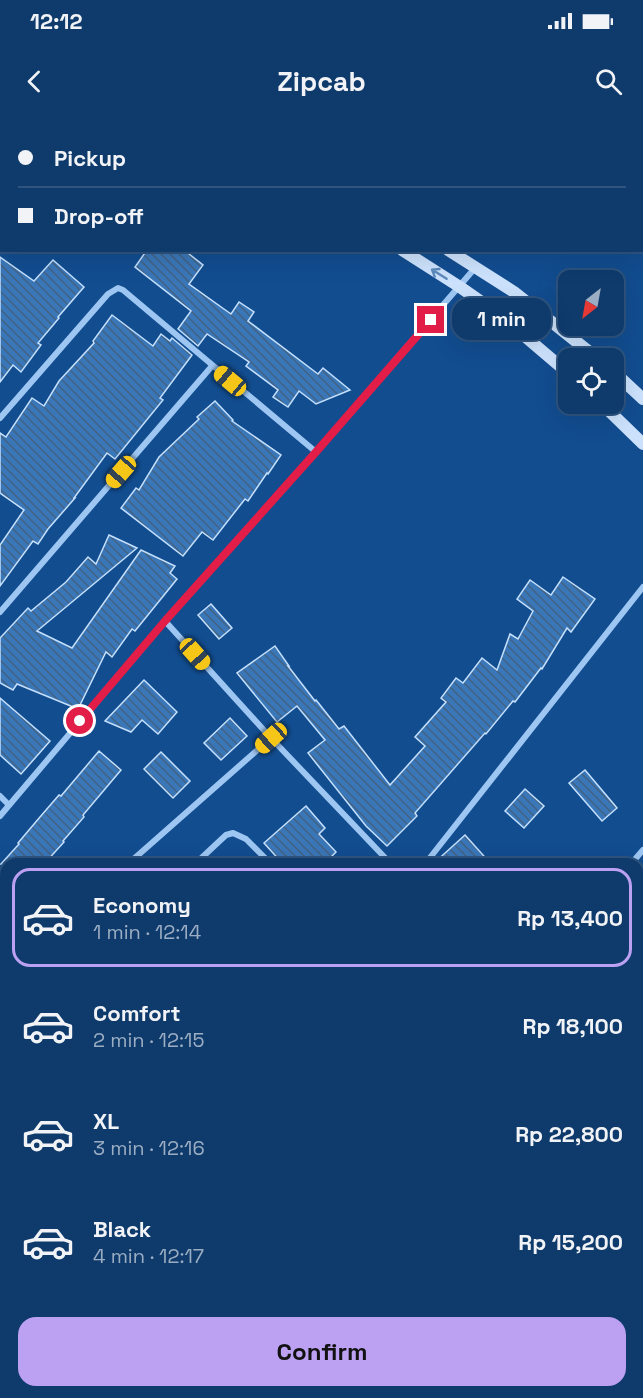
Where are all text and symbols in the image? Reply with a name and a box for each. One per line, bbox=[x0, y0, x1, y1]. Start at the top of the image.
text: 12:12 bbox=[30, 7, 83, 35]
text: Zipcab bbox=[277, 64, 366, 99]
icon: back bbox=[18, 65, 51, 98]
icon: search bbox=[592, 65, 625, 98]
text: Pickup bbox=[54, 144, 126, 172]
text: Drop-off bbox=[54, 202, 144, 230]
one-way arrow bbox=[431, 267, 448, 279]
north arrow bbox=[558, 270, 624, 336]
map controls bbox=[558, 270, 624, 414]
callout: 1 min bbox=[452, 299, 551, 341]
route end bbox=[417, 306, 444, 333]
text: 1 min bbox=[477, 306, 526, 332]
button: locate bbox=[558, 348, 624, 414]
car bbox=[210, 363, 250, 399]
car bbox=[102, 453, 140, 491]
car bbox=[176, 635, 214, 673]
route start bbox=[66, 707, 93, 734]
car bbox=[252, 719, 290, 757]
icon: car bbox=[21, 891, 75, 945]
text: Economy bbox=[93, 891, 191, 919]
text: Rp 13,400 bbox=[517, 904, 623, 932]
text: 1 min · 12:14 bbox=[93, 919, 201, 945]
icon: car bbox=[21, 999, 75, 1053]
text: Comfort bbox=[93, 999, 181, 1027]
text: Rp 18,100 bbox=[523, 1012, 623, 1040]
text: 2 min · 12:15 bbox=[93, 1027, 204, 1053]
icon: car bbox=[21, 1107, 75, 1161]
text: XL bbox=[93, 1107, 119, 1135]
text: Rp 22,800 bbox=[515, 1120, 623, 1148]
text: 3 min · 12:16 bbox=[93, 1135, 205, 1161]
icon: car bbox=[21, 1215, 75, 1269]
text: Black bbox=[93, 1215, 151, 1243]
text: Rp 15,200 bbox=[518, 1228, 623, 1256]
text: 4 min · 12:17 bbox=[93, 1243, 204, 1269]
button: Confirm bbox=[18, 1317, 626, 1386]

